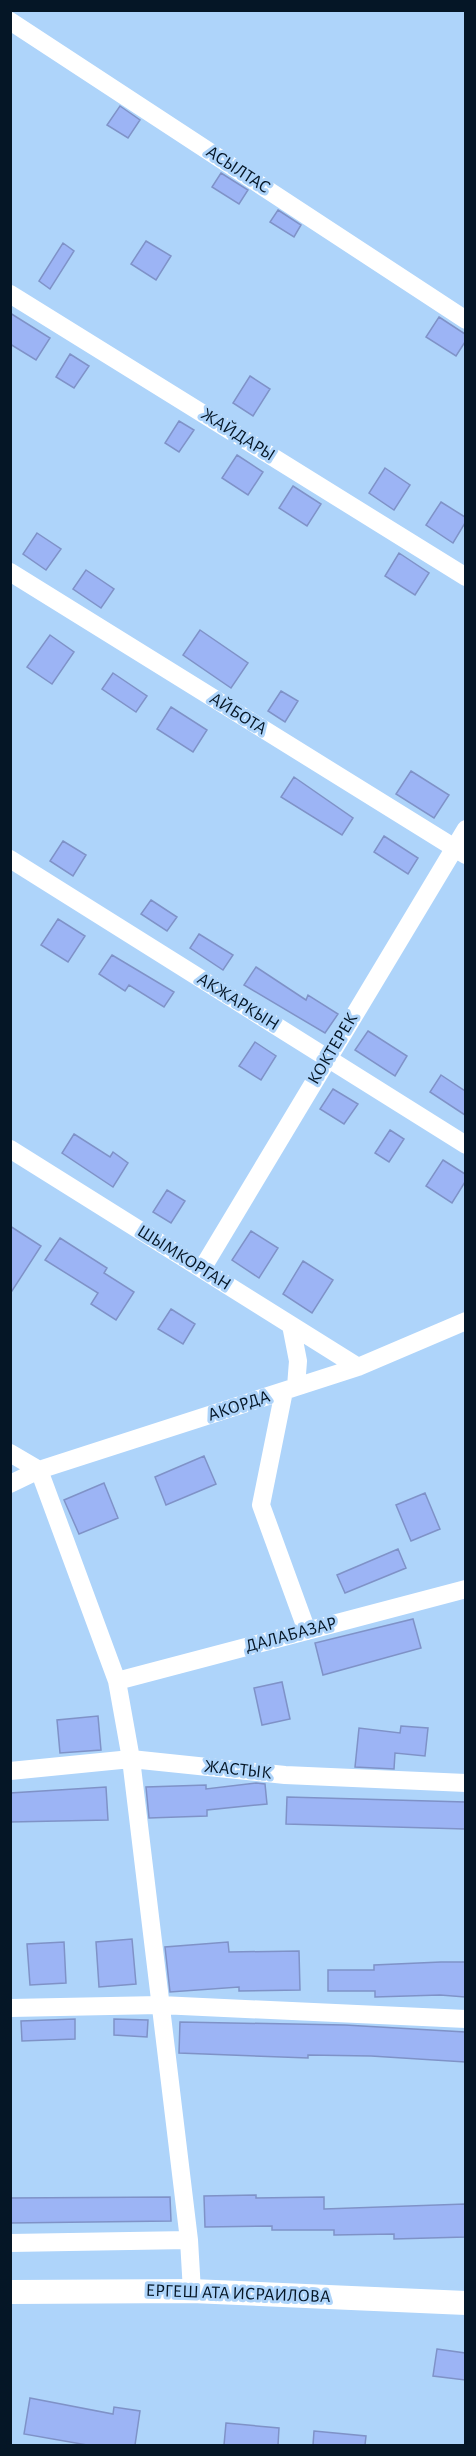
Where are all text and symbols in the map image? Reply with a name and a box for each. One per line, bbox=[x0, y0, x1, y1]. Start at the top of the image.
street label: АСЫЛТАС bbox=[203, 143, 273, 197]
street label: ЖАЙДАРЫ bbox=[198, 404, 279, 465]
street label: АЙБОТА bbox=[206, 688, 271, 739]
street label: АКЖАРКЫН bbox=[194, 970, 282, 1034]
street label: КОКТЕРЕК bbox=[305, 1010, 362, 1088]
street label: ШЫМКОРГАН bbox=[134, 1222, 234, 1294]
street label: АКОРДА bbox=[206, 1387, 273, 1424]
street label: ДАЛАБАЗАР bbox=[243, 1614, 339, 1656]
street label: ЖАСТЫК bbox=[203, 1758, 273, 1783]
street label: ЕРГЕШ АТА ИСРАИЛОВА bbox=[145, 2282, 331, 2306]

